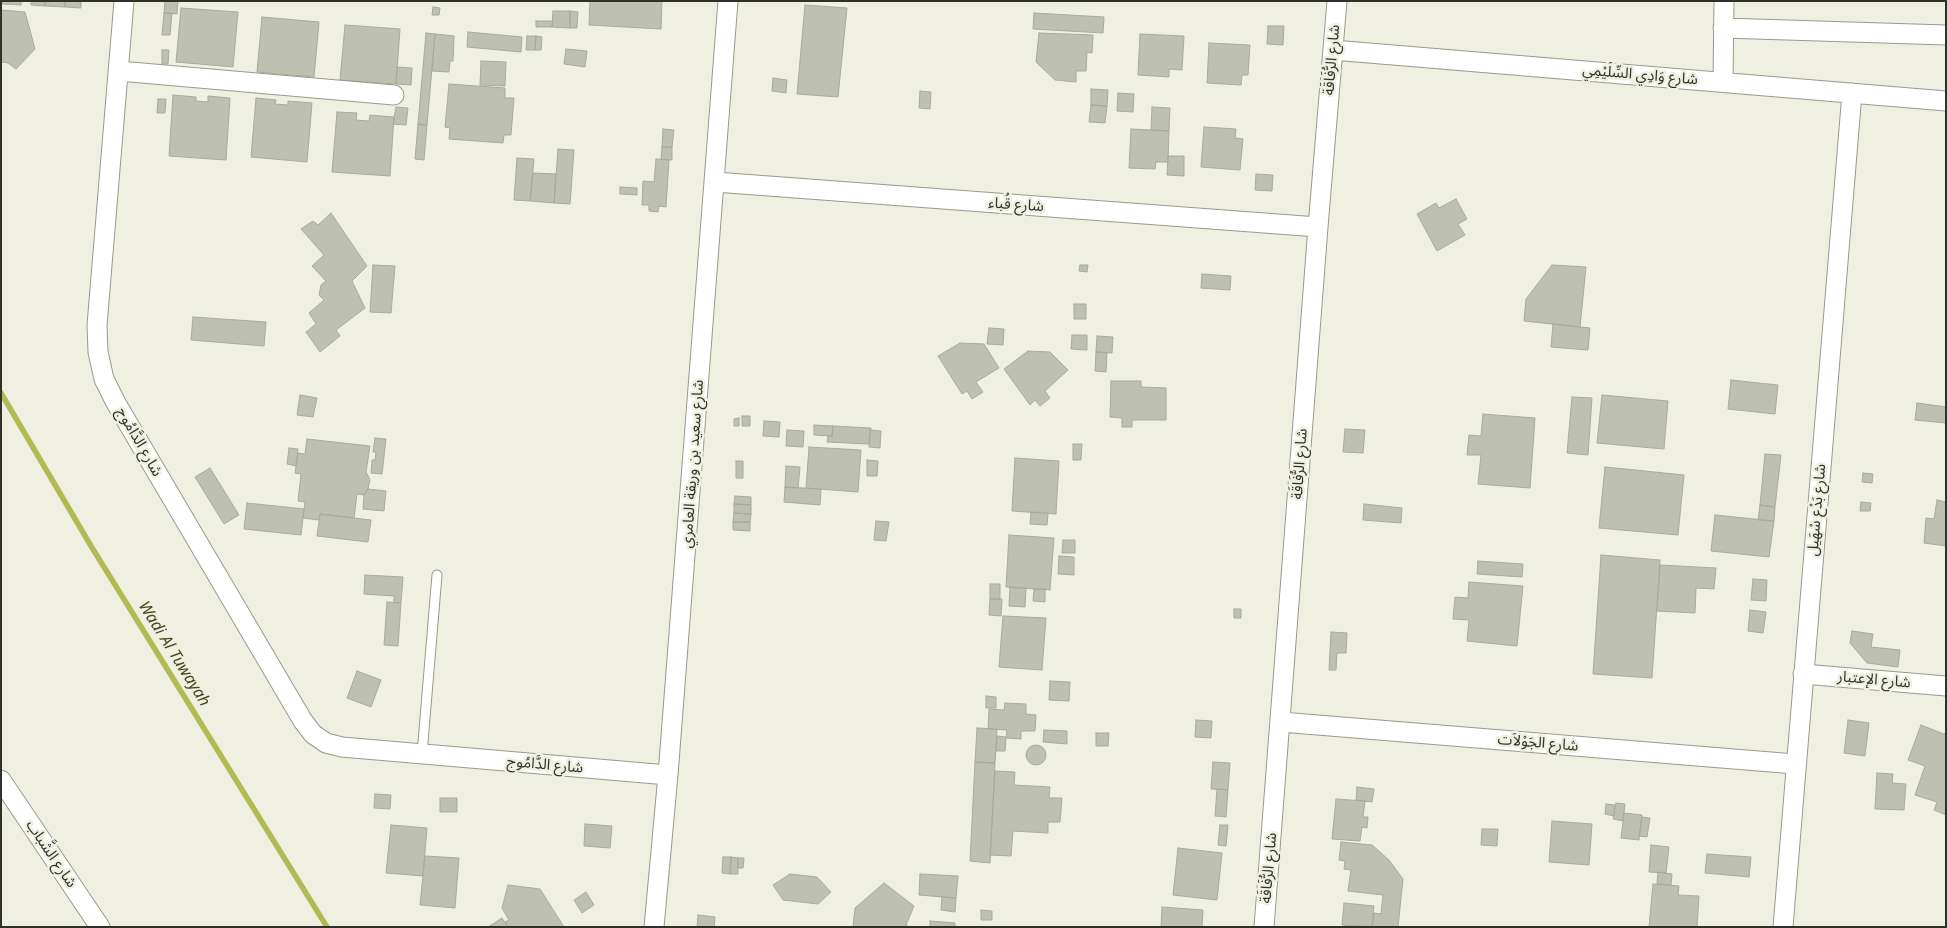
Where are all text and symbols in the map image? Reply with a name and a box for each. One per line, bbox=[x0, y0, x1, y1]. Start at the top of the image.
street label: شارع الرُّفَاقَة bbox=[1320, 24, 1344, 96]
street label: شارع وَادِي السِّلَيْمِي bbox=[1581, 61, 1699, 89]
street label: شارع قُباء bbox=[988, 194, 1044, 216]
street label: شارع سعيد بن وريقة العامري bbox=[678, 379, 708, 549]
street label: شارع الدَّامُوج bbox=[112, 404, 166, 480]
street label: شارع الرُّفَاقَة bbox=[1289, 428, 1311, 500]
street label: شارع بَدْع سْهَيل bbox=[1804, 463, 1830, 557]
water label: Wadi Al Tuwayah bbox=[134, 598, 214, 710]
street label: شارع الإعتبار bbox=[1837, 668, 1911, 692]
street label: شارع الجَوْلاَت bbox=[1497, 731, 1579, 755]
street label: شارع الدَّامُوج bbox=[506, 753, 584, 777]
street label: شارع الشَّباب bbox=[22, 817, 80, 891]
street label: شارع الرُّفَاقَة bbox=[1257, 832, 1281, 904]

